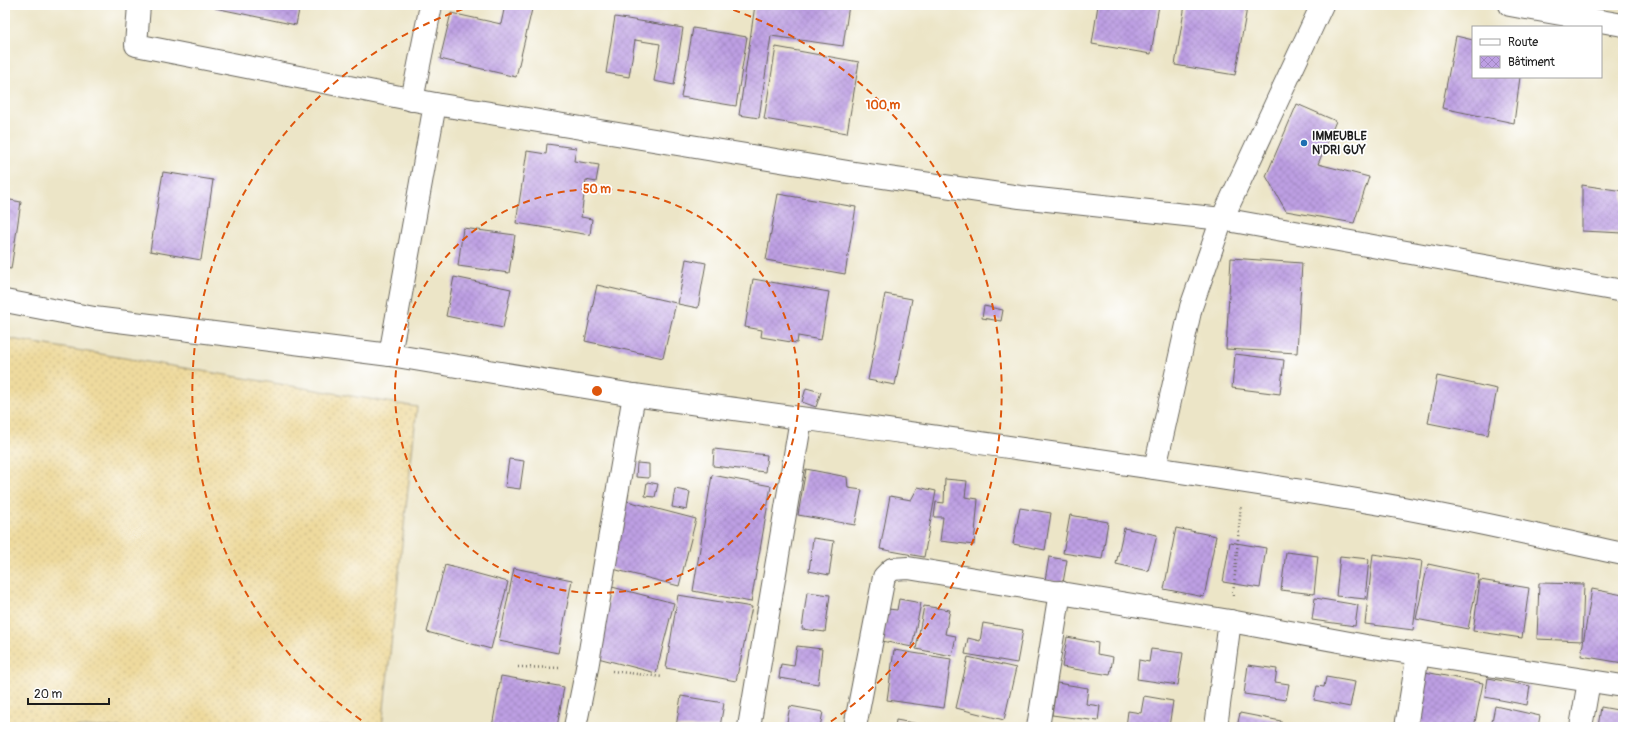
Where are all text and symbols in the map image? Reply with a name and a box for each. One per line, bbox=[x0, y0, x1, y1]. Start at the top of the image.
legend bbox=[1472, 26, 1602, 78]
text: Route bbox=[1508, 35, 1538, 50]
text: Bâtiment bbox=[1508, 55, 1555, 70]
text: 100 m bbox=[866, 98, 901, 113]
place label: IMMEUBLE N'DRI GUY bbox=[1312, 129, 1367, 158]
marker: IMMEUBLE N'DRI GUY bbox=[1299, 138, 1309, 148]
text: 50 m bbox=[583, 182, 611, 197]
centre of rings bbox=[590, 384, 604, 398]
scale bar bbox=[28, 680, 109, 706]
text: 20 m bbox=[34, 687, 63, 702]

